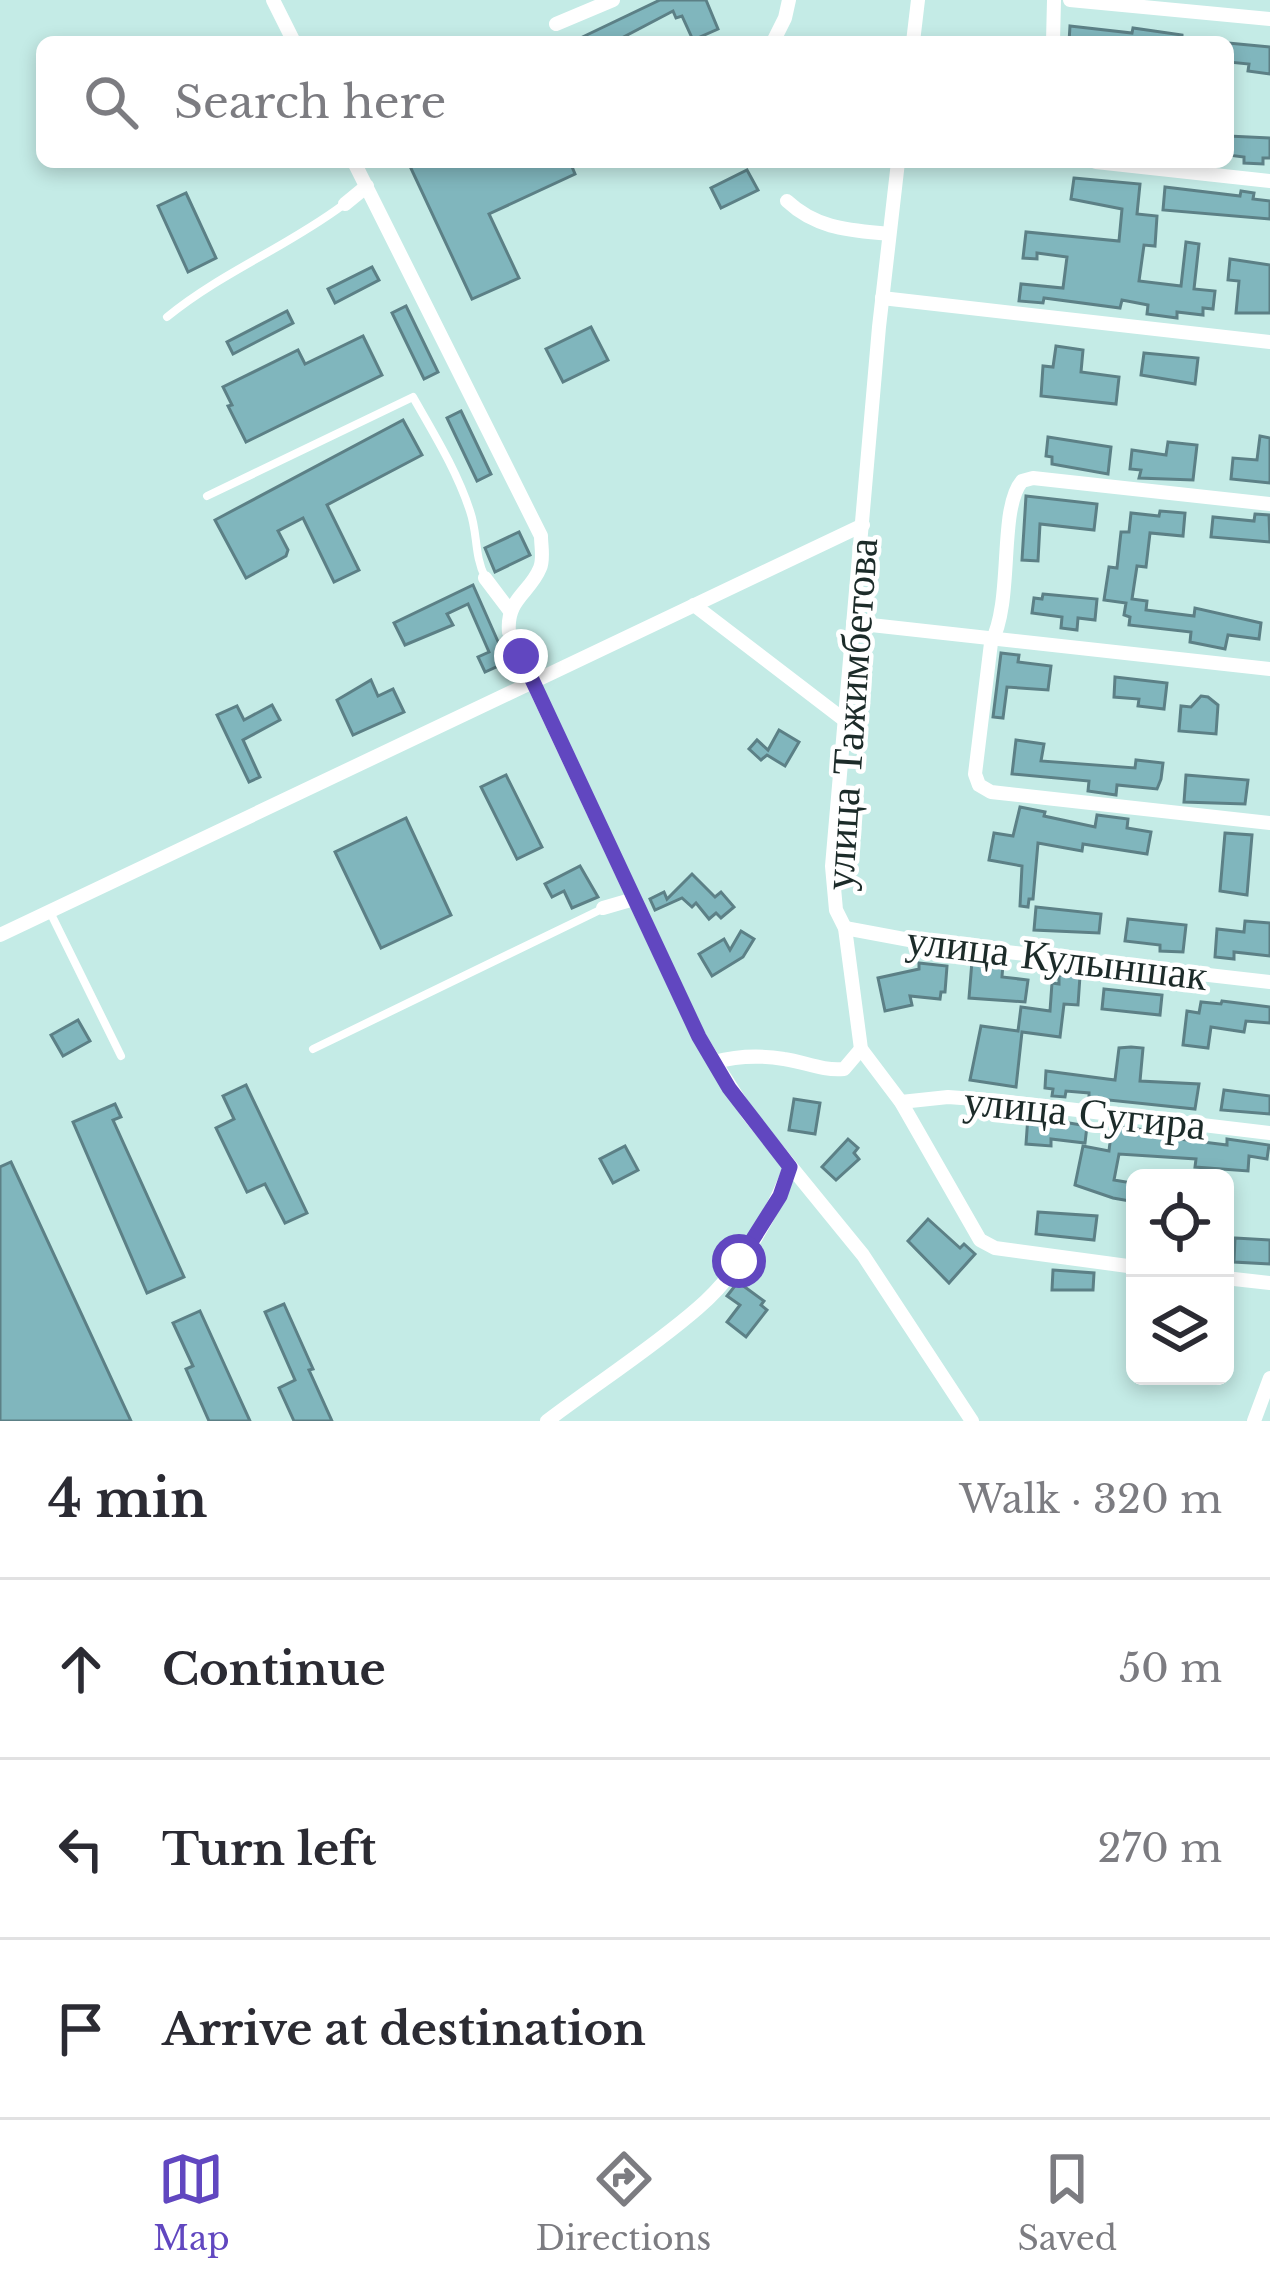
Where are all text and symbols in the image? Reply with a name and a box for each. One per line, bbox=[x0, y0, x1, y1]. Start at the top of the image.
search box bbox=[36, 36, 1234, 168]
icon: search bbox=[78, 69, 144, 135]
text: Search here bbox=[174, 74, 446, 130]
street label: улица Тажимбетова bbox=[812, 536, 888, 892]
route end bbox=[494, 629, 548, 683]
street label: улица Кулыншак bbox=[904, 913, 1211, 1001]
street label: улица Сугира bbox=[961, 1073, 1209, 1151]
map controls bbox=[1126, 1169, 1234, 1385]
button: locate bbox=[1126, 1169, 1234, 1277]
route start bbox=[712, 1234, 766, 1288]
button: layers bbox=[1126, 1277, 1234, 1385]
text: 4 min bbox=[48, 1468, 207, 1531]
text: Walk · 320 m bbox=[959, 1475, 1222, 1524]
icon: ahead bbox=[48, 1636, 114, 1702]
text: Continue bbox=[162, 1641, 386, 1697]
text: 50 m bbox=[1119, 1644, 1222, 1693]
icon: left bbox=[48, 1816, 114, 1882]
text: Turn left bbox=[162, 1821, 376, 1877]
text: 270 m bbox=[1098, 1824, 1222, 1873]
icon: arrive bbox=[48, 1996, 114, 2062]
text: Arrive at destination bbox=[162, 2001, 646, 2057]
tab: Map bbox=[153, 2146, 230, 2259]
tab: Directions bbox=[536, 2146, 711, 2259]
tab: Saved bbox=[1017, 2146, 1117, 2259]

